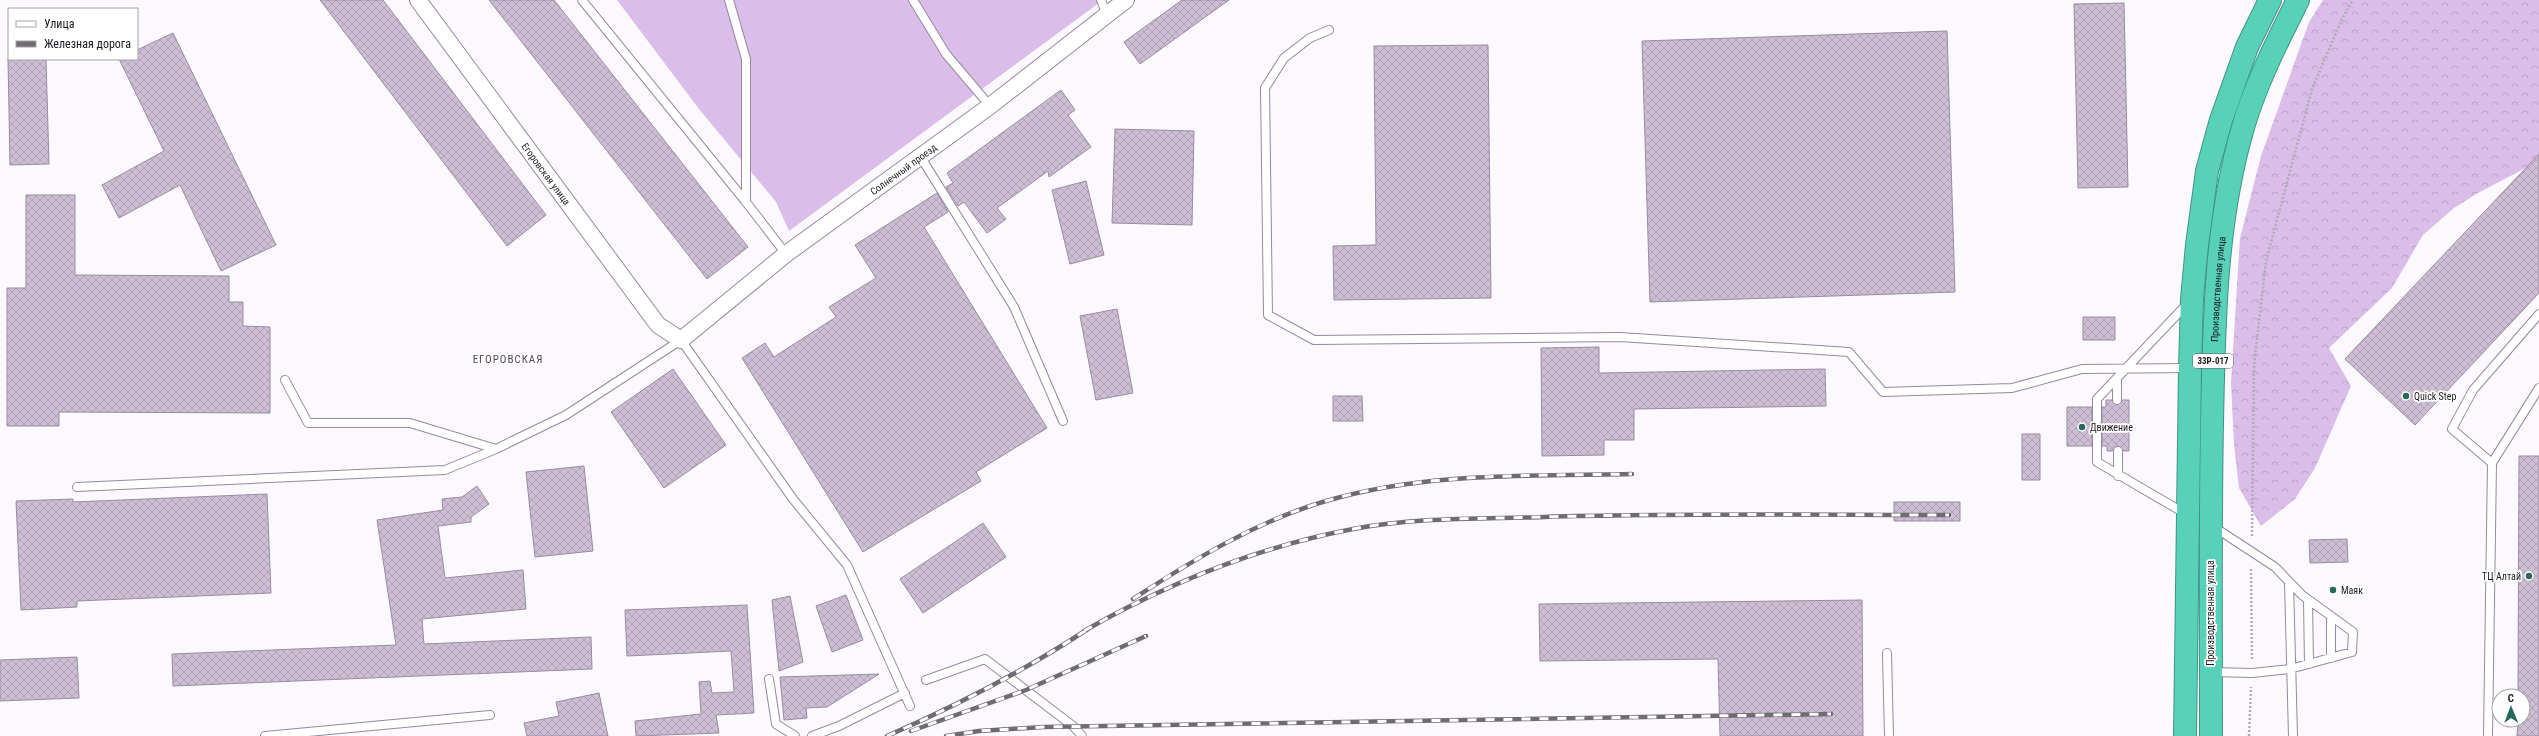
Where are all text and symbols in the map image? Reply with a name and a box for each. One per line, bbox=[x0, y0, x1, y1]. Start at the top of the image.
legend bbox=[8, 8, 138, 60]
text: Улица bbox=[44, 17, 75, 31]
text: Железная дорога bbox=[44, 37, 131, 51]
street label: Егоровская улица bbox=[519, 141, 573, 207]
street label: Солнечный проезд bbox=[868, 141, 939, 197]
street label: Производственная улица bbox=[2209, 236, 2227, 342]
district label: ЕГОРОВСКАЯ bbox=[473, 353, 543, 366]
road number: 33Р-017 bbox=[2193, 354, 2233, 368]
marker: Quick Step bbox=[2401, 391, 2411, 401]
place label: Quick Step bbox=[2414, 391, 2456, 402]
marker: Движение bbox=[2077, 422, 2087, 432]
place label: Движение bbox=[2090, 422, 2133, 433]
street label: Производственная улица bbox=[2205, 560, 2216, 666]
place label: ТЦ Алтай bbox=[2482, 571, 2521, 582]
marker: ТЦ Алтай bbox=[2524, 571, 2534, 581]
marker: Маяк bbox=[2328, 585, 2338, 595]
place label: Маяк bbox=[2341, 585, 2363, 596]
north arrow bbox=[2491, 688, 2531, 728]
text: С bbox=[2508, 692, 2514, 705]

